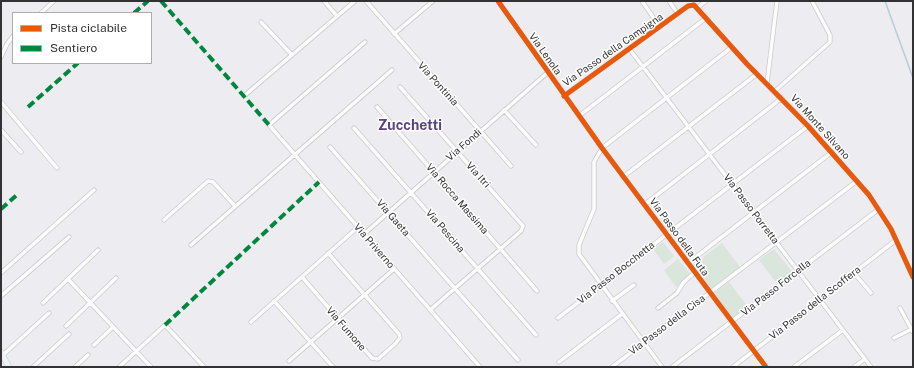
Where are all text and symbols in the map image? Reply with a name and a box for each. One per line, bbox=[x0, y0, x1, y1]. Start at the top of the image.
street label: Via Passo della Campigna bbox=[561, 11, 665, 89]
legend bbox=[12, 12, 152, 64]
text: Pista ciclabile bbox=[50, 21, 127, 35]
street label: Via Lenola bbox=[526, 31, 564, 77]
text: Sentiero bbox=[50, 41, 97, 55]
street label: Via Pontinia bbox=[415, 60, 461, 108]
street label: Via Monte Silvano bbox=[788, 92, 852, 162]
district label: Zucchetti bbox=[378, 118, 442, 134]
street label: Via Fondi bbox=[444, 126, 484, 164]
street label: Via Itri bbox=[463, 160, 493, 190]
street label: Via Rocca Massima bbox=[423, 161, 491, 237]
street label: Via Passo Porretta bbox=[721, 171, 781, 247]
street label: Via Passo della Futa bbox=[647, 196, 711, 278]
street label: Via Gaeta bbox=[374, 197, 412, 239]
street label: Via Pescina bbox=[423, 207, 467, 255]
street label: Via Priverno bbox=[351, 221, 397, 271]
street label: Via Passo Bocchetta bbox=[575, 239, 657, 307]
street label: Via Passo Forcella bbox=[739, 257, 813, 319]
street label: Via Passo della Scoffera bbox=[767, 264, 863, 342]
street label: Via Passo della Cisa bbox=[626, 292, 708, 358]
street label: Via Fumone bbox=[324, 304, 368, 354]

